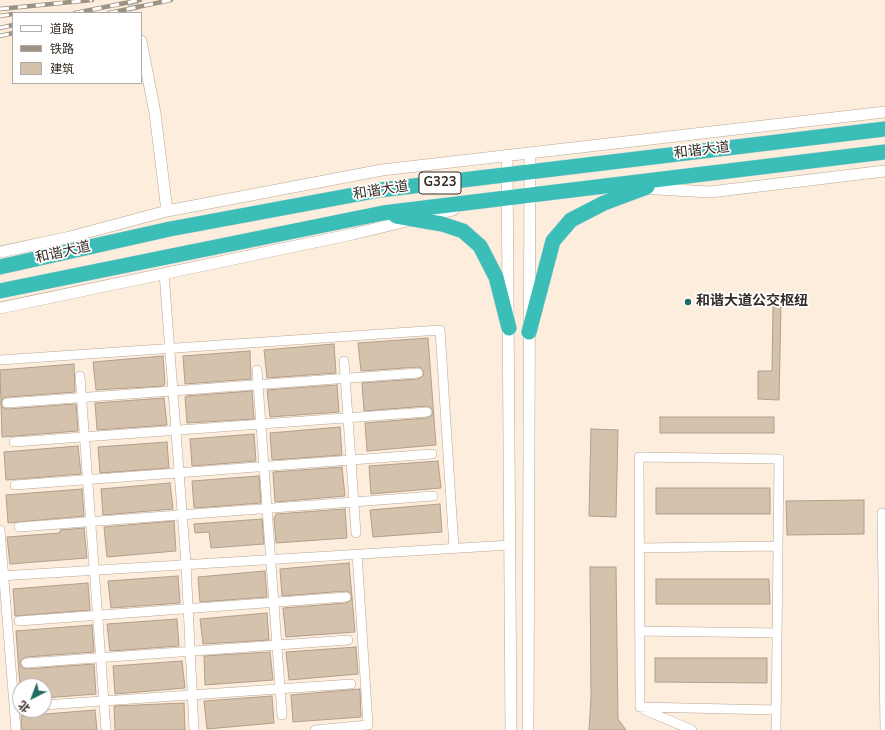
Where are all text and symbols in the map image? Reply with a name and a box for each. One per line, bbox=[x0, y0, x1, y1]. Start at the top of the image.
legend bbox=[12, 12, 142, 84]
text: 道路 bbox=[50, 21, 74, 37]
text: 铁路 bbox=[50, 41, 74, 57]
text: 建筑 bbox=[50, 61, 74, 77]
street label: 和谐大道 bbox=[673, 139, 731, 163]
road number: G323 bbox=[419, 172, 461, 194]
street label: 和谐大道 bbox=[352, 178, 410, 204]
street label: 和谐大道 bbox=[34, 239, 92, 267]
place label: 和谐大道公交枢纽 bbox=[696, 294, 808, 310]
marker: 和谐大道公交枢纽 bbox=[683, 297, 693, 307]
north arrow bbox=[12, 678, 52, 718]
text: 北 bbox=[15, 697, 33, 716]

